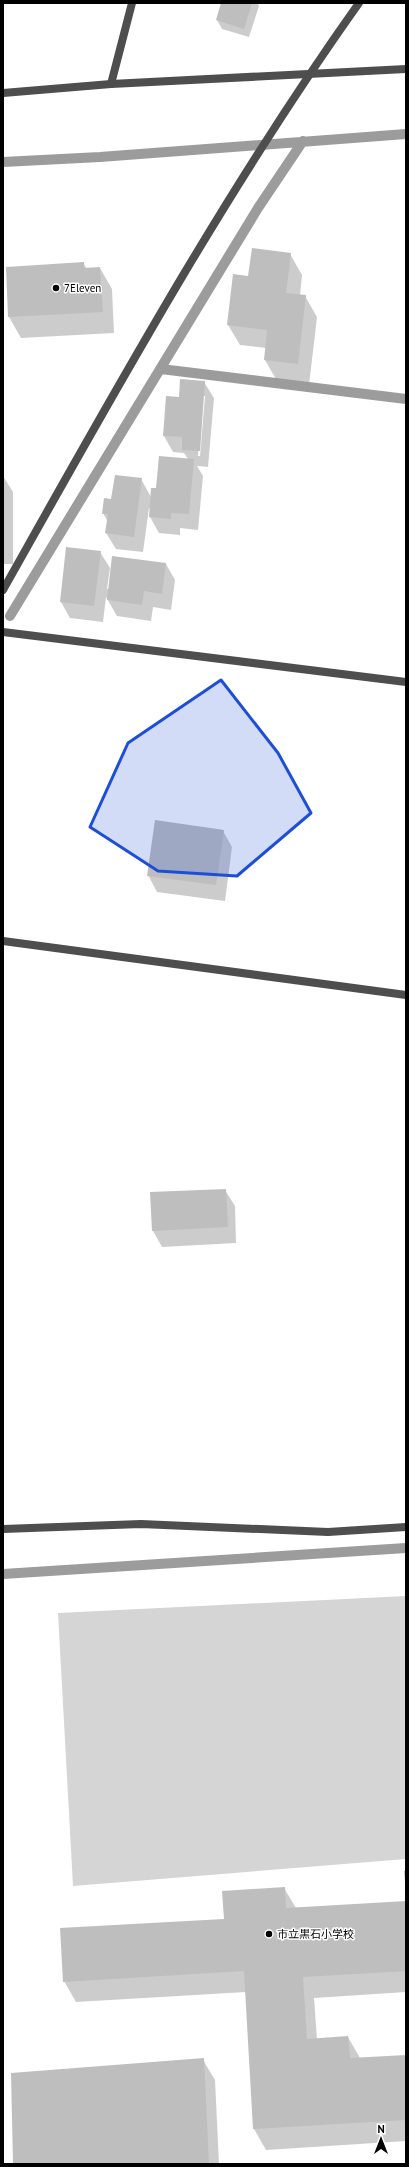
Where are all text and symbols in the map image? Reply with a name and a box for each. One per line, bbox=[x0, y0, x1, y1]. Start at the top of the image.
place label: 7Eleven bbox=[64, 281, 101, 295]
marker: 7Eleven bbox=[51, 283, 61, 293]
place label: 市立黒石小学校 bbox=[277, 1927, 354, 1941]
marker: 市立黒石小学校 bbox=[264, 1929, 274, 1939]
north arrow bbox=[361, 2119, 401, 2159]
text: N bbox=[377, 2122, 385, 2136]

